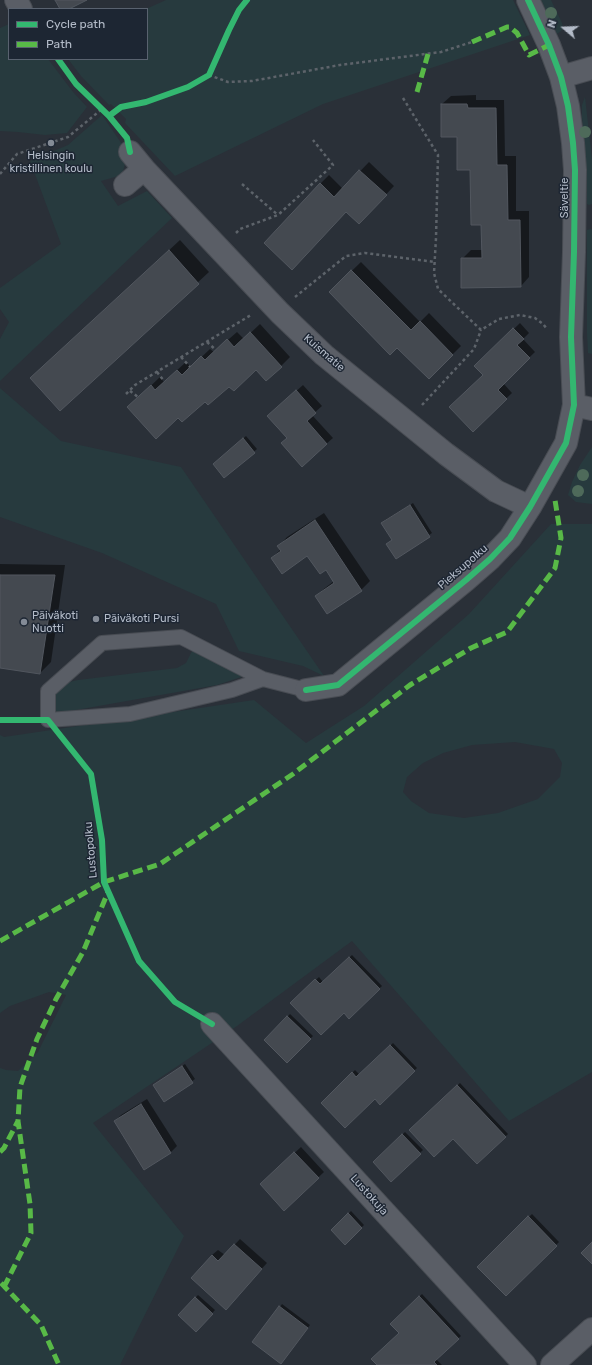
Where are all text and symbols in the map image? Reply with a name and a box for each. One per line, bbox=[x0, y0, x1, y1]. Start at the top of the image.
legend bbox=[8, 8, 148, 60]
north arrow bbox=[544, 8, 584, 48]
text: Cycle path bbox=[46, 17, 105, 31]
text: N bbox=[545, 18, 560, 30]
text: Path bbox=[46, 37, 72, 51]
marker: Helsingin kristillinen koulu bbox=[46, 138, 56, 148]
place label: Helsingin kristillinen koulu bbox=[10, 149, 92, 175]
street label: Säveltie bbox=[558, 178, 572, 218]
street label: Kuismatie bbox=[301, 332, 347, 374]
street label: Pieksupolku bbox=[435, 542, 491, 592]
place label: Päiväkoti Nuotti bbox=[32, 609, 78, 635]
place label: Päiväkoti Pursi bbox=[104, 612, 179, 626]
marker: Päiväkoti Pursi bbox=[91, 614, 101, 624]
marker: Päiväkoti Nuotti bbox=[19, 617, 29, 627]
street label: Lustopolku bbox=[82, 821, 100, 879]
street label: Lustokuja bbox=[347, 1172, 391, 1218]

